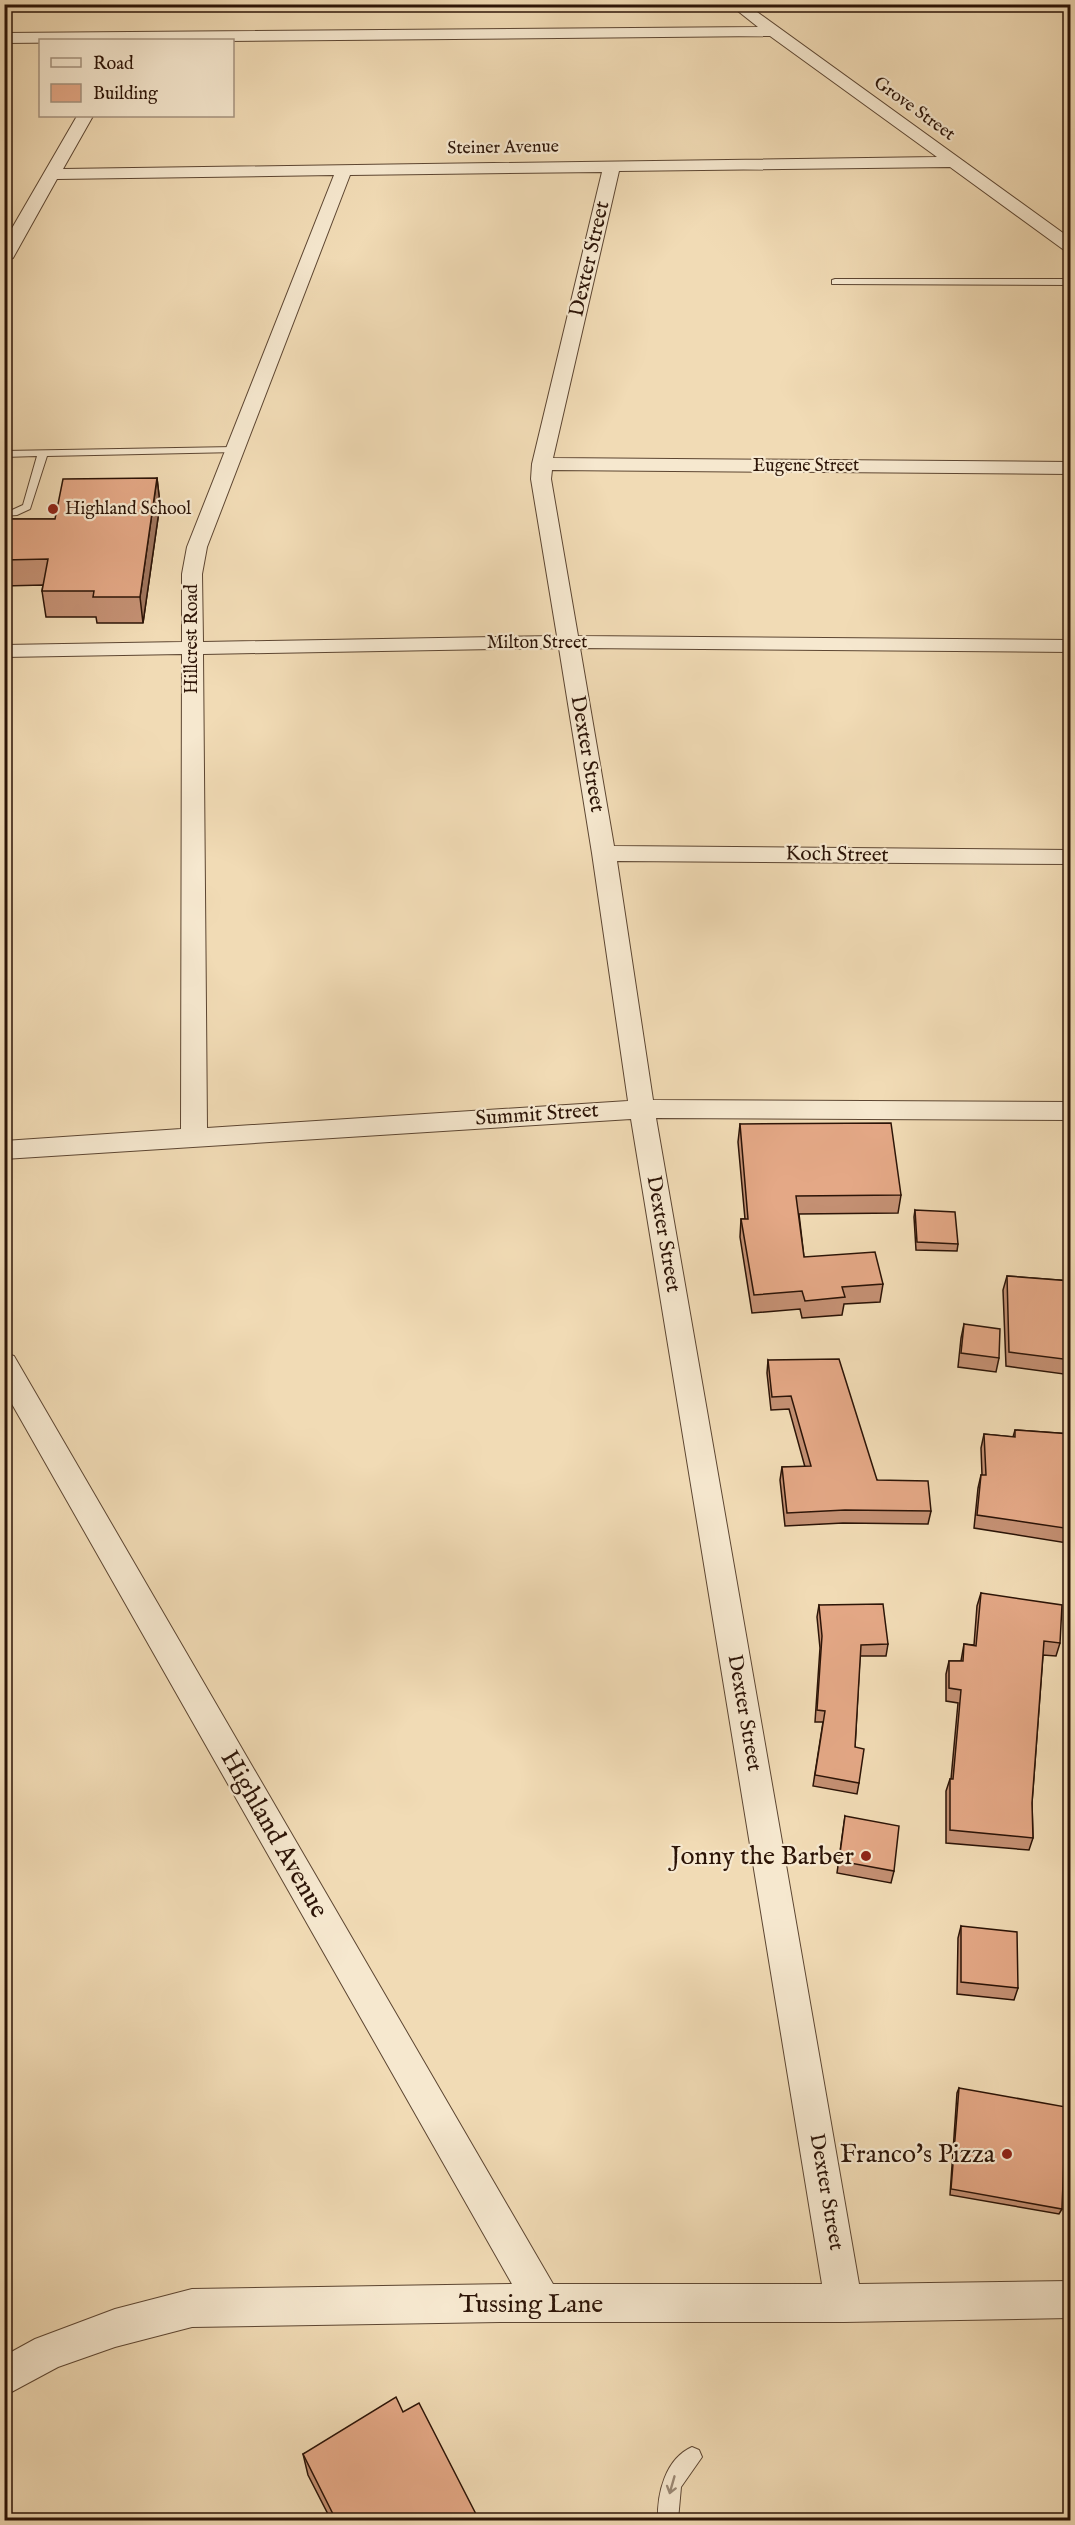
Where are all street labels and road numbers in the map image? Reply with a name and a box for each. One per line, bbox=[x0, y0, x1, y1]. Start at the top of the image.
street label: Grove Street bbox=[869, 72, 959, 146]
street label: Steiner Avenue bbox=[447, 136, 559, 160]
street label: Dexter Street bbox=[564, 198, 616, 320]
street label: Eugene Street bbox=[753, 455, 859, 478]
street label: Hillcrest Road bbox=[181, 584, 204, 694]
street label: Milton Street bbox=[487, 632, 587, 655]
street label: Dexter Street bbox=[563, 694, 611, 814]
street label: Koch Street bbox=[785, 841, 889, 869]
street label: Summit Street bbox=[474, 1097, 600, 1133]
street label: Dexter Street bbox=[639, 1174, 687, 1294]
street label: Dexter Street bbox=[720, 1653, 768, 1773]
street label: Highland Avenue bbox=[213, 1744, 335, 1924]
street label: Dexter Street bbox=[802, 2132, 850, 2252]
street label: Tussing Lane bbox=[459, 2288, 603, 2321]

